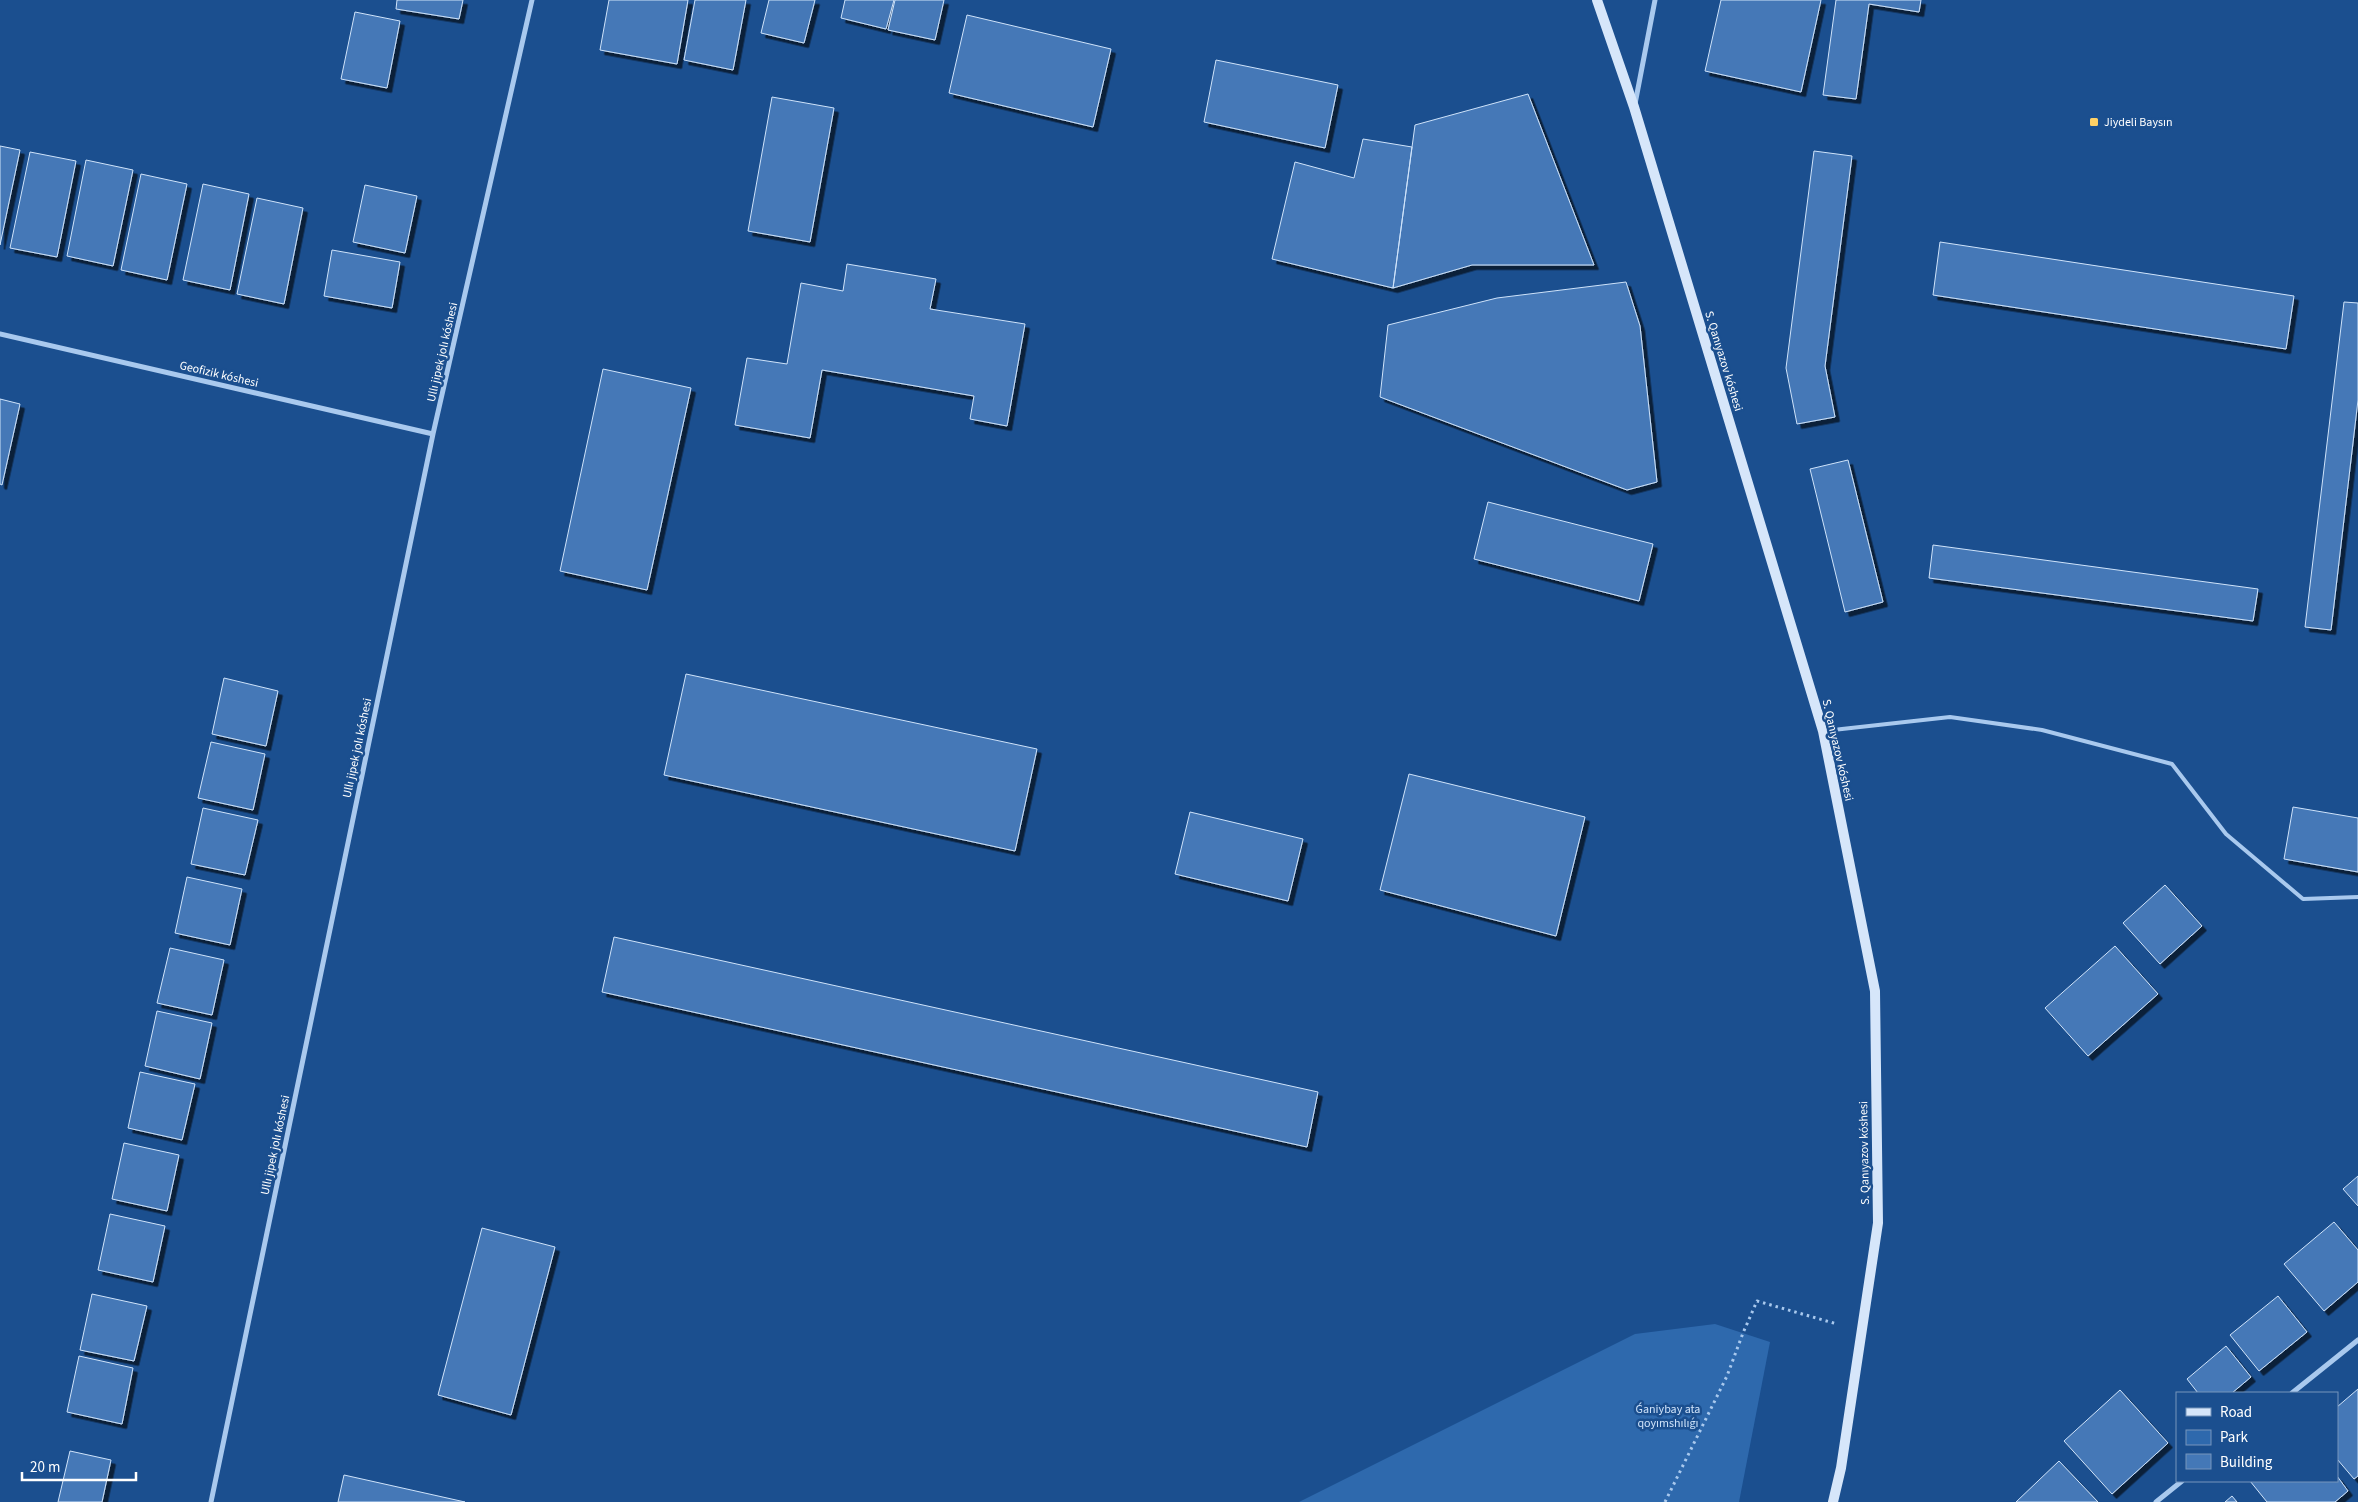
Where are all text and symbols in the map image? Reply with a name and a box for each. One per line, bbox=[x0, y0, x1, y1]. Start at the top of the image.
place label: Jiydeli Baysın bbox=[2104, 114, 2173, 131]
marker: Jiydeli Baysın bbox=[2088, 116, 2100, 128]
street label: Ullı jipek jolı kóshesi bbox=[423, 301, 462, 404]
street label: S. Qanıyazov kóshesi bbox=[1700, 309, 1747, 413]
street label: Geofizik kóshesi bbox=[178, 357, 260, 392]
street label: Ullı jipek jolı kóshesi bbox=[339, 697, 376, 800]
street label: S. Qanıyazov kóshesi bbox=[1818, 698, 1857, 803]
street label: Ullı jipek jolı kóshesi bbox=[257, 1094, 294, 1197]
street label: S. Qanıyazov kóshesi bbox=[1855, 1101, 1874, 1205]
legend bbox=[2176, 1392, 2338, 1482]
park label: Ǵaniybay ata qoyımshılıǵı bbox=[1636, 1401, 1700, 1432]
text: Road bbox=[2220, 1402, 2252, 1423]
text: Park bbox=[2220, 1427, 2249, 1448]
scale bar bbox=[22, 1450, 136, 1482]
text: Building bbox=[2220, 1452, 2273, 1473]
text: 20 m bbox=[30, 1457, 60, 1478]

